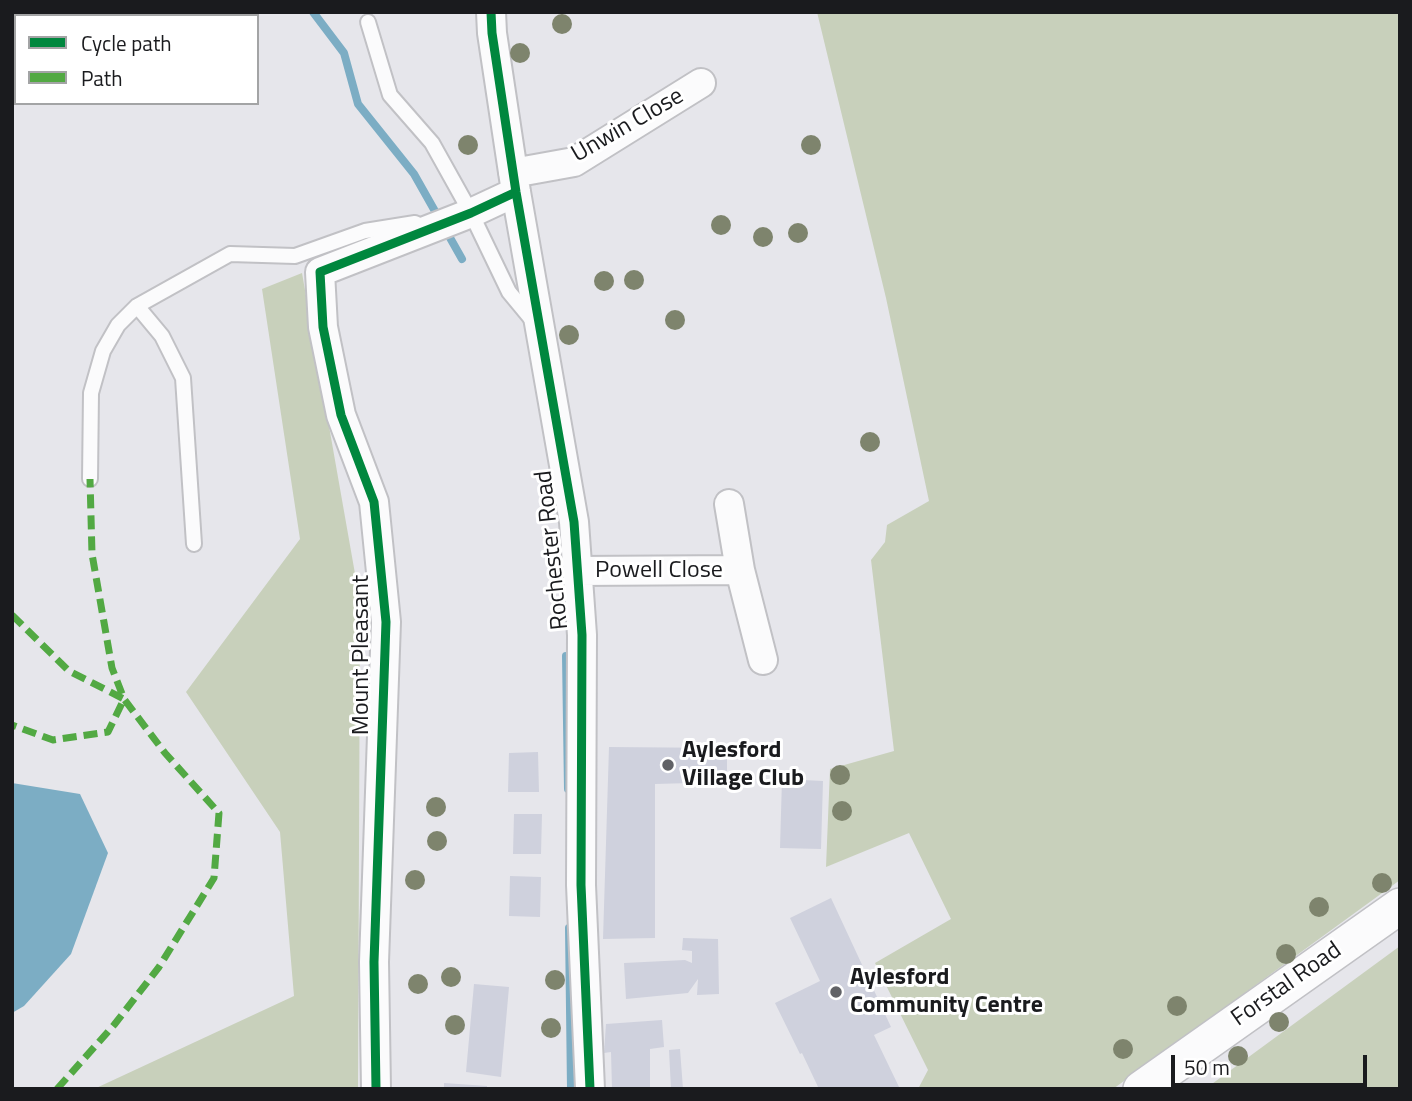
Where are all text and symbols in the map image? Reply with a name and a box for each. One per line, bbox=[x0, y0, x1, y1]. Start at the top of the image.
legend bbox=[14, 14, 259, 105]
text: Cycle path bbox=[81, 27, 172, 59]
text: Path bbox=[81, 62, 123, 94]
street label: Unwin Close bbox=[567, 82, 689, 170]
street label: Rochester Road bbox=[530, 469, 576, 631]
street label: Powell Close bbox=[595, 557, 723, 585]
street label: Mount Pleasant bbox=[348, 575, 376, 735]
place label: Aylesford Village Club bbox=[682, 737, 804, 793]
marker: Aylesford Village Club bbox=[660, 757, 676, 773]
street label: Forstal Road bbox=[1226, 937, 1348, 1033]
place label: Aylesford Community Centre bbox=[850, 964, 1043, 1020]
marker: Aylesford Community Centre bbox=[828, 984, 844, 1000]
scale bar bbox=[1174, 1042, 1370, 1086]
text: 50 m bbox=[1184, 1051, 1230, 1083]

